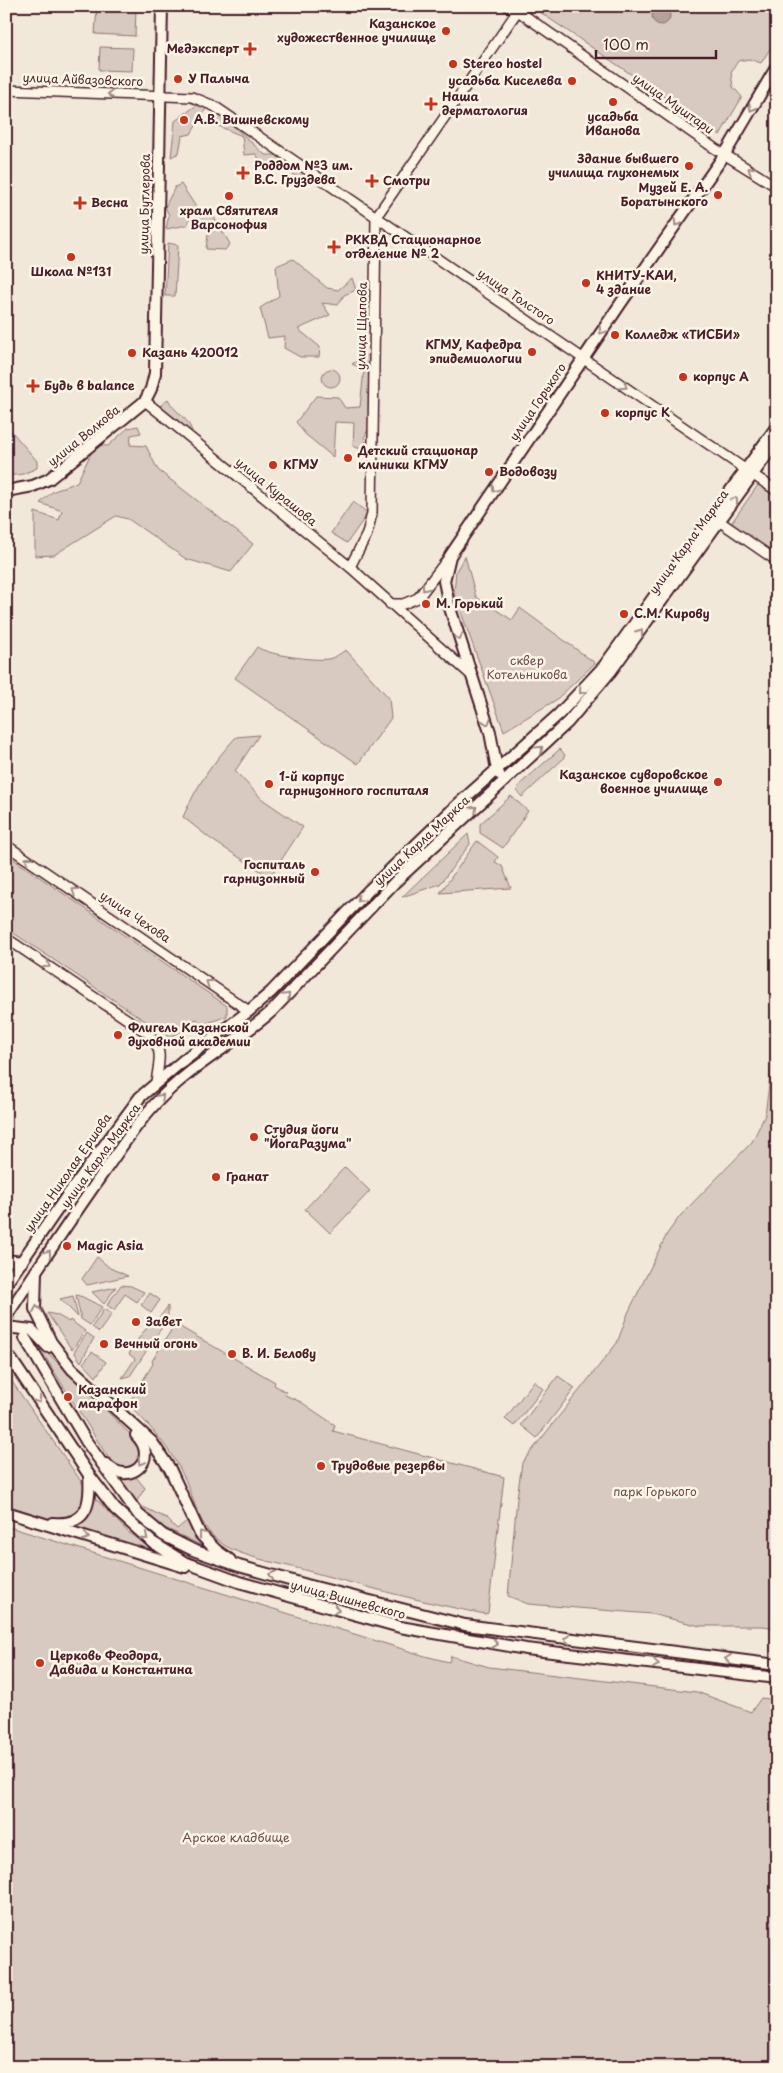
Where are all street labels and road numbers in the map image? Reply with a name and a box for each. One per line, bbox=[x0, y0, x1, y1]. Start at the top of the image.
street label: улица Айвазовского bbox=[22, 68, 144, 90]
street label: улица Муштари bbox=[629, 68, 718, 138]
street label: улица Бутлерова bbox=[134, 153, 154, 255]
street label: улица Толстого bbox=[474, 264, 559, 329]
street label: улица Щапова bbox=[351, 281, 371, 370]
street label: улица Горького bbox=[504, 359, 570, 444]
street label: улица Волкова bbox=[43, 400, 124, 470]
street label: улица Курашова bbox=[232, 453, 322, 530]
street label: улица Карла Маркса bbox=[644, 485, 733, 597]
street label: улица Карла Маркса bbox=[369, 791, 474, 890]
street label: улица Чехова bbox=[97, 886, 175, 947]
street label: улица Карла Маркса bbox=[56, 1099, 145, 1211]
street label: улица Николая Ершова bbox=[19, 1109, 115, 1236]
street label: улица Вишневского bbox=[289, 1575, 408, 1623]

